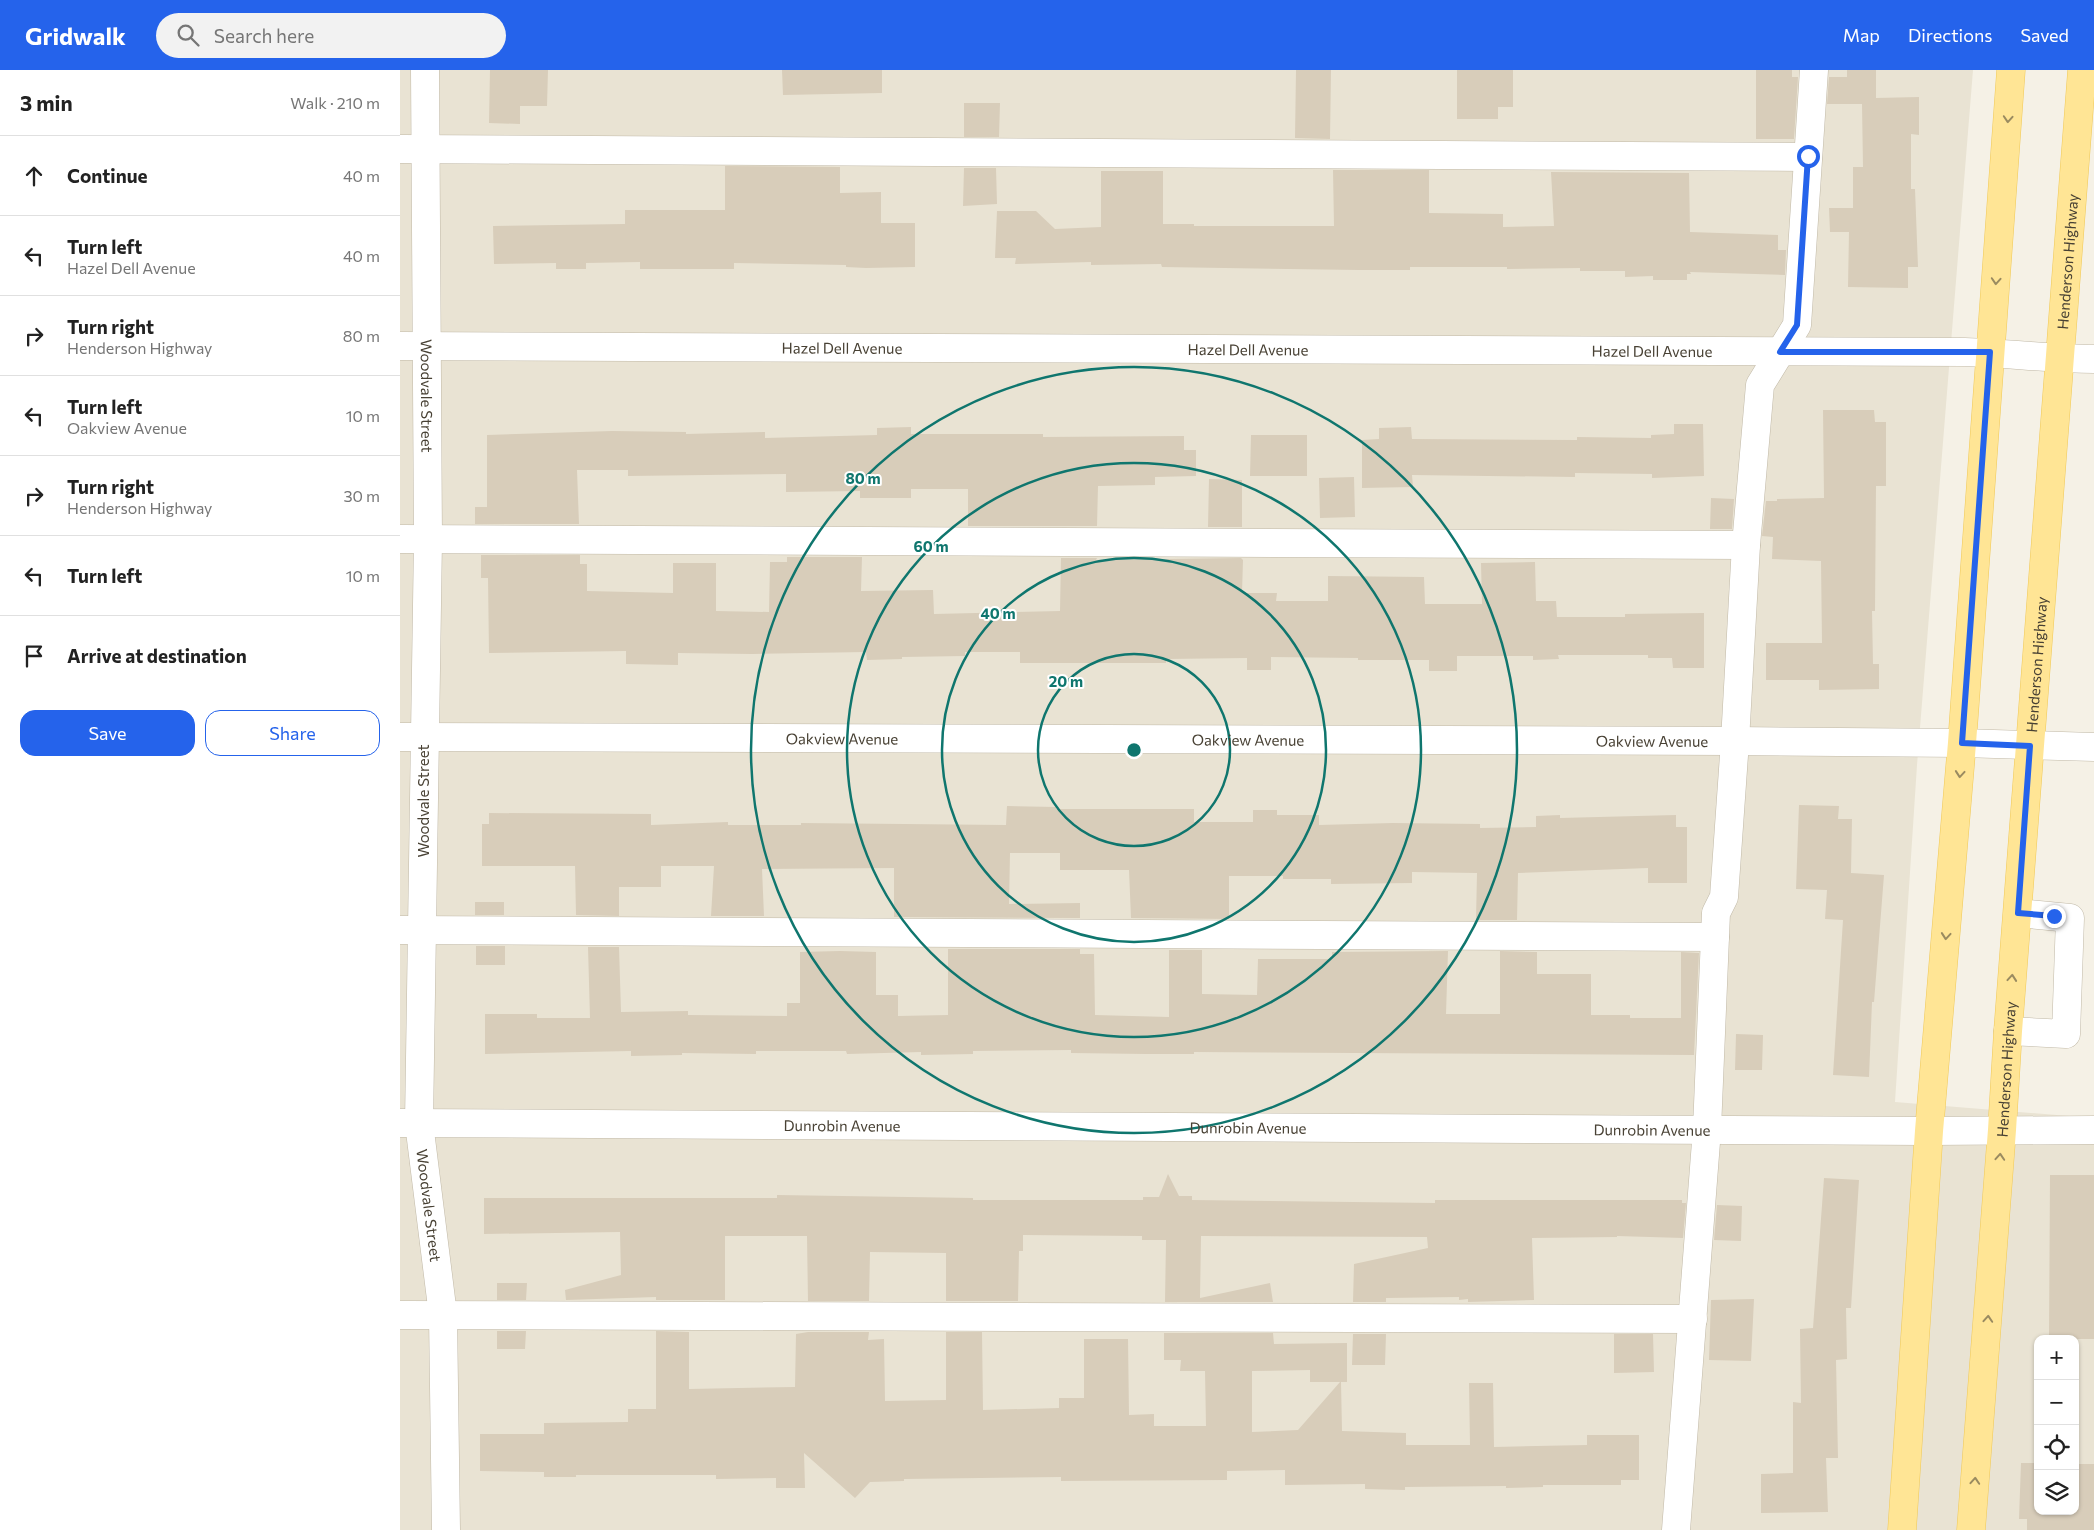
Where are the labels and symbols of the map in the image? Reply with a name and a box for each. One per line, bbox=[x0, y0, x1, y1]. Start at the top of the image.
one-way arrow bbox=[2002, 115, 2013, 123]
route start bbox=[1797, 145, 1820, 168]
street label: Henderson Highway bbox=[2053, 193, 2081, 330]
one-way arrow bbox=[1990, 277, 2001, 285]
street label: Hazel Dell Avenue bbox=[782, 338, 902, 357]
street label: Woodvale Street bbox=[418, 339, 436, 453]
street label: Hazel Dell Avenue bbox=[1188, 340, 1308, 358]
street label: Hazel Dell Avenue bbox=[1592, 342, 1712, 360]
text: 80 m bbox=[845, 469, 881, 487]
text: 60 m bbox=[913, 537, 949, 555]
street label: Henderson Highway bbox=[2022, 596, 2050, 733]
text: 40 m bbox=[980, 604, 1016, 622]
text: 20 m bbox=[1049, 672, 1083, 690]
street label: Oakview Avenue bbox=[786, 729, 898, 747]
street label: Oakview Avenue bbox=[1192, 730, 1304, 749]
street label: Oakview Avenue bbox=[1596, 732, 1708, 750]
centre of rings bbox=[1125, 741, 1143, 759]
street label: Woodvale Street bbox=[414, 744, 432, 858]
one-way arrow bbox=[1954, 771, 1965, 779]
route end bbox=[2043, 905, 2066, 928]
one-way arrow bbox=[1941, 933, 1952, 941]
one-way arrow bbox=[2006, 973, 2017, 981]
street label: Henderson Highway bbox=[1992, 1000, 2019, 1138]
street label: Dunrobin Avenue bbox=[783, 1116, 901, 1135]
street label: Dunrobin Avenue bbox=[1189, 1118, 1307, 1137]
street label: Dunrobin Avenue bbox=[1593, 1120, 1711, 1139]
street label: Woodvale Street bbox=[413, 1148, 445, 1263]
one-way arrow bbox=[1994, 1153, 2005, 1161]
one-way arrow bbox=[1982, 1315, 1993, 1323]
one-way arrow bbox=[1970, 1477, 1981, 1485]

